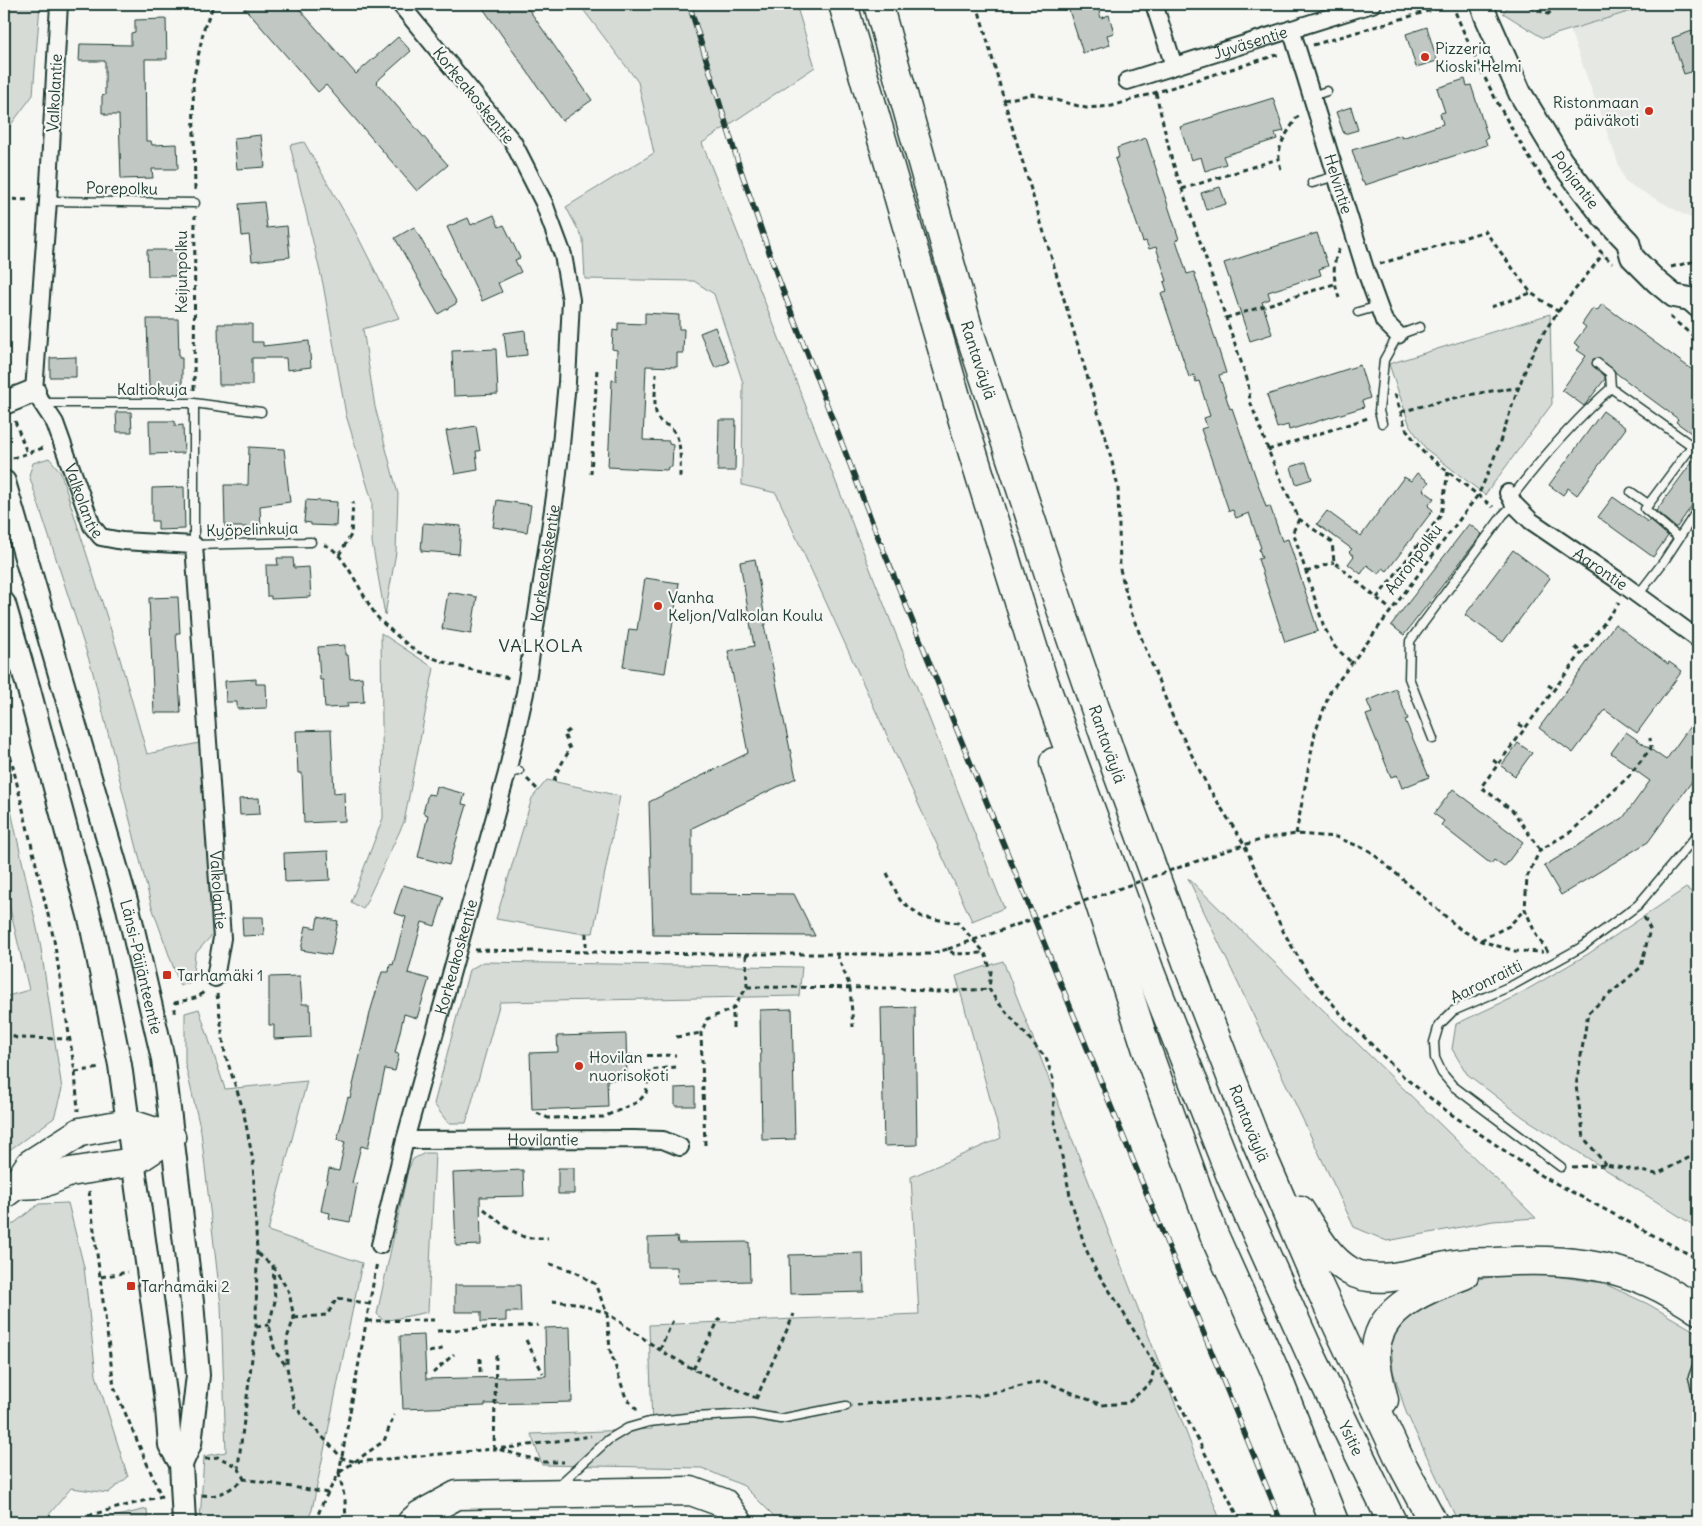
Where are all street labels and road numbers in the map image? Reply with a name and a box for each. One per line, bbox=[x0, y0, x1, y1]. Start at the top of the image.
street label: Jyväsentie bbox=[1210, 21, 1290, 63]
street label: Korkeakoskentie bbox=[429, 43, 519, 147]
street label: Valkolantie bbox=[42, 53, 66, 133]
street label: Pohjantie bbox=[1547, 148, 1604, 213]
street label: Helvintie bbox=[1320, 151, 1357, 216]
street label: Porepolku bbox=[86, 177, 158, 199]
street label: Keijunpolku bbox=[171, 230, 191, 314]
street label: Rantaväylä bbox=[957, 319, 1001, 402]
street label: Kaltiokuja bbox=[117, 379, 187, 399]
street label: Valkolantie bbox=[60, 461, 108, 542]
street label: Korkeakoskentie bbox=[526, 503, 564, 624]
street label: Kyöpelinkuja bbox=[206, 517, 298, 541]
street label: Aaronpolku bbox=[1380, 520, 1446, 598]
street label: Aarontie bbox=[1570, 543, 1632, 594]
street label: Rantaväylä bbox=[1085, 702, 1130, 786]
street label: Valkolantie bbox=[206, 850, 231, 930]
street label: Länsi-Päijänteentie bbox=[116, 897, 167, 1036]
street label: Korkeakoskentie bbox=[430, 897, 481, 1017]
street label: Aaronraitti bbox=[1447, 955, 1525, 1007]
street label: Rantaväylä bbox=[1225, 1082, 1274, 1165]
street label: Hovilantie bbox=[507, 1129, 579, 1150]
street label: Ysitie bbox=[1334, 1418, 1368, 1459]

